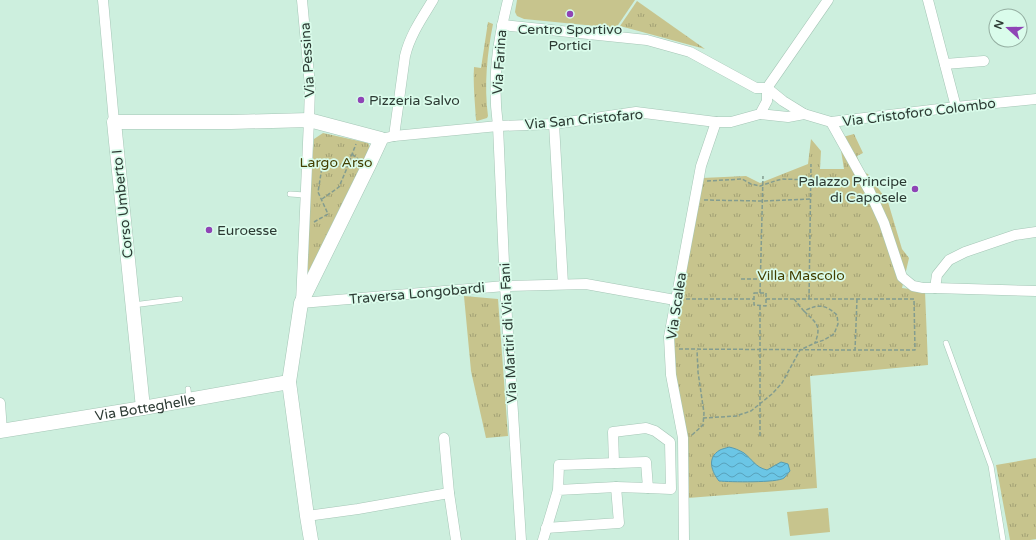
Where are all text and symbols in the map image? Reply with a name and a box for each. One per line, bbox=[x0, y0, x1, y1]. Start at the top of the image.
north arrow bbox=[988, 8, 1028, 48]
marker: Centro Sportivo Portici bbox=[565, 9, 575, 19]
text: N bbox=[991, 18, 1007, 31]
place label: Centro Sportivo Portici bbox=[518, 21, 622, 54]
street label: Via Pessina bbox=[296, 22, 319, 98]
street label: Via Farina bbox=[489, 29, 510, 95]
place label: Pizzeria Salvo bbox=[369, 92, 460, 109]
marker: Pizzeria Salvo bbox=[356, 95, 366, 105]
street label: Via Cristoforo Colombo bbox=[841, 95, 997, 130]
street label: Via San Cristofaro bbox=[524, 106, 644, 133]
street label: Corso Umberto I bbox=[108, 149, 137, 259]
park label: Largo Arso bbox=[299, 154, 373, 171]
place label: Palazzo Principe di Caposele bbox=[798, 173, 907, 206]
marker: Palazzo Principe di Caposele bbox=[910, 184, 920, 194]
place label: Euroesse bbox=[217, 222, 277, 239]
marker: Euroesse bbox=[204, 225, 214, 235]
street label: Via Martiri di Via Fani bbox=[496, 262, 521, 404]
park label: Villa Mascolo bbox=[757, 267, 845, 284]
street label: Via Scalea bbox=[663, 271, 690, 341]
street label: Traversa Longobardi bbox=[348, 279, 486, 308]
street label: Via Botteghelle bbox=[94, 391, 197, 425]

